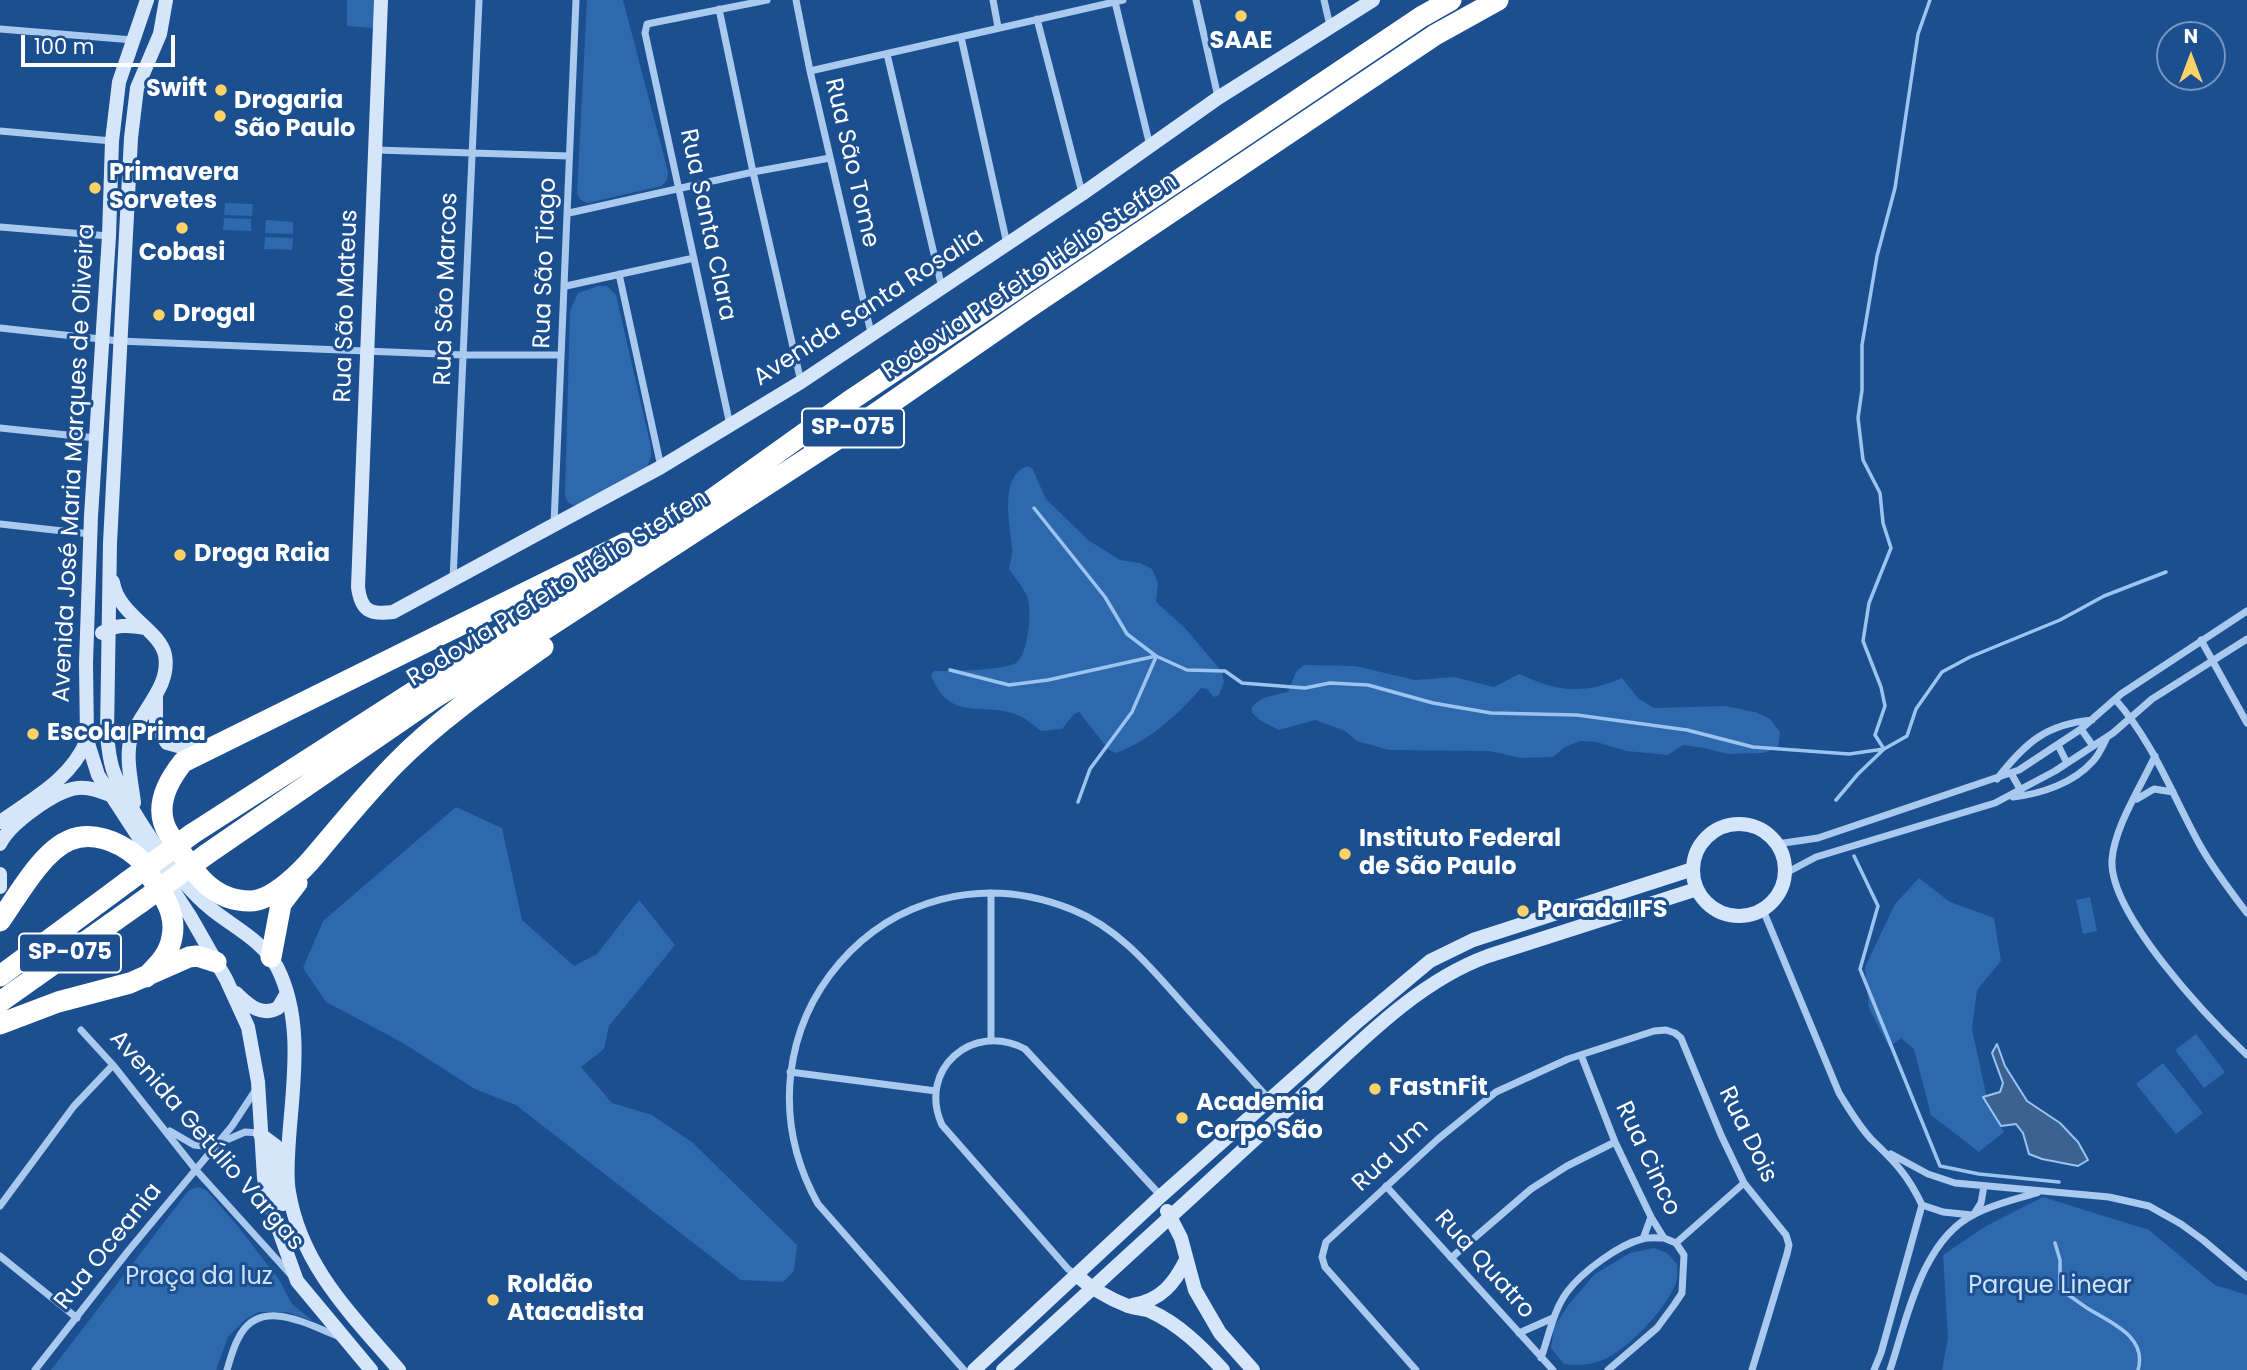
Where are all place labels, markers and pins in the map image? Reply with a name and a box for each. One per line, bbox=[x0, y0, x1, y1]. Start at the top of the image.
marker: SAAE bbox=[1233, 8, 1249, 24]
place label: SAAE bbox=[1209, 28, 1273, 56]
place label: Swift bbox=[146, 76, 207, 104]
marker: Swift bbox=[213, 82, 229, 98]
place label: Drogaria São Paulo bbox=[234, 88, 355, 144]
marker: Drogaria São Paulo bbox=[212, 108, 228, 124]
place label: Primavera Sorvetes bbox=[109, 160, 239, 216]
marker: Primavera Sorvetes bbox=[87, 180, 103, 196]
marker: Cobasi bbox=[174, 220, 190, 236]
place label: Cobasi bbox=[139, 240, 225, 268]
place label: Drogal bbox=[173, 301, 256, 329]
marker: Drogal bbox=[151, 307, 167, 323]
place label: Droga Raia bbox=[194, 541, 330, 569]
marker: Droga Raia bbox=[172, 547, 188, 563]
place label: Escola Prima bbox=[47, 720, 206, 748]
marker: Escola Prima bbox=[25, 726, 41, 742]
place label: Instituto Federal de São Paulo bbox=[1359, 826, 1561, 882]
marker: Instituto Federal de São Paulo bbox=[1337, 846, 1353, 862]
place label: Parada IFS bbox=[1537, 897, 1667, 925]
marker: Parada IFS bbox=[1515, 903, 1531, 919]
place label: FastnFit bbox=[1389, 1075, 1488, 1103]
marker: FastnFit bbox=[1367, 1081, 1383, 1097]
place label: Academia Corpo São bbox=[1196, 1090, 1324, 1146]
marker: Academia Corpo São bbox=[1174, 1110, 1190, 1126]
place label: Roldão Atacadista bbox=[507, 1272, 644, 1328]
marker: Roldão Atacadista bbox=[485, 1292, 501, 1308]

